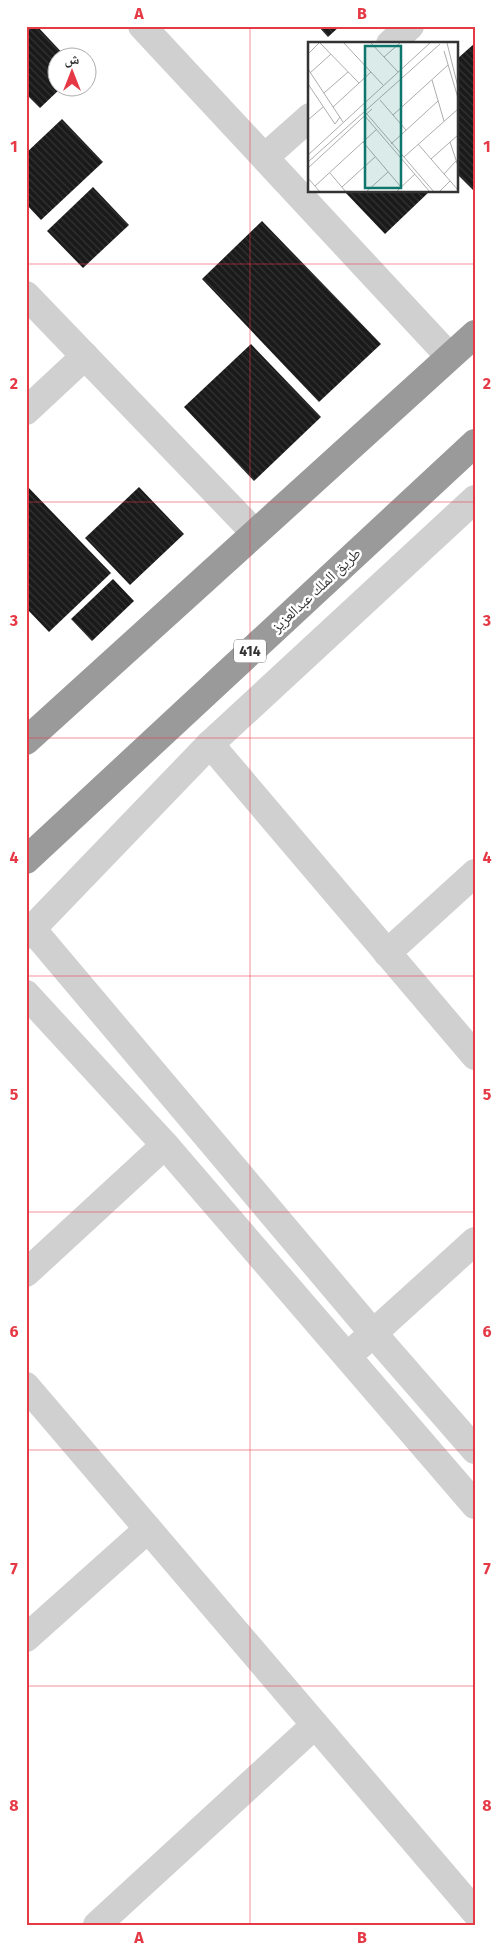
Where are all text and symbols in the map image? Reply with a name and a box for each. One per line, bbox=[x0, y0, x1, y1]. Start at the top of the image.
text: A bbox=[133, 4, 144, 23]
text: B bbox=[357, 4, 367, 23]
inset map bbox=[308, 42, 458, 192]
north arrow bbox=[48, 48, 98, 98]
text: ش bbox=[65, 51, 80, 68]
text: 1 bbox=[10, 137, 18, 156]
text: 1 bbox=[483, 137, 491, 156]
text: 2 bbox=[10, 374, 18, 393]
text: 2 bbox=[483, 374, 491, 393]
street label: طريق الملك عبدالعزيز bbox=[267, 544, 365, 637]
text: 3 bbox=[9, 611, 18, 630]
text: 3 bbox=[482, 611, 491, 630]
road number: 414 bbox=[234, 640, 266, 662]
text: 4 bbox=[9, 848, 19, 867]
text: 4 bbox=[482, 848, 492, 867]
text: 5 bbox=[10, 1085, 19, 1104]
text: 5 bbox=[483, 1085, 492, 1104]
text: 6 bbox=[9, 1322, 19, 1341]
text: 6 bbox=[482, 1322, 492, 1341]
text: 7 bbox=[10, 1559, 18, 1578]
text: 7 bbox=[483, 1559, 491, 1578]
text: 8 bbox=[9, 1796, 19, 1815]
text: 8 bbox=[482, 1796, 492, 1815]
text: A bbox=[133, 1928, 144, 1947]
text: B bbox=[357, 1928, 367, 1947]

